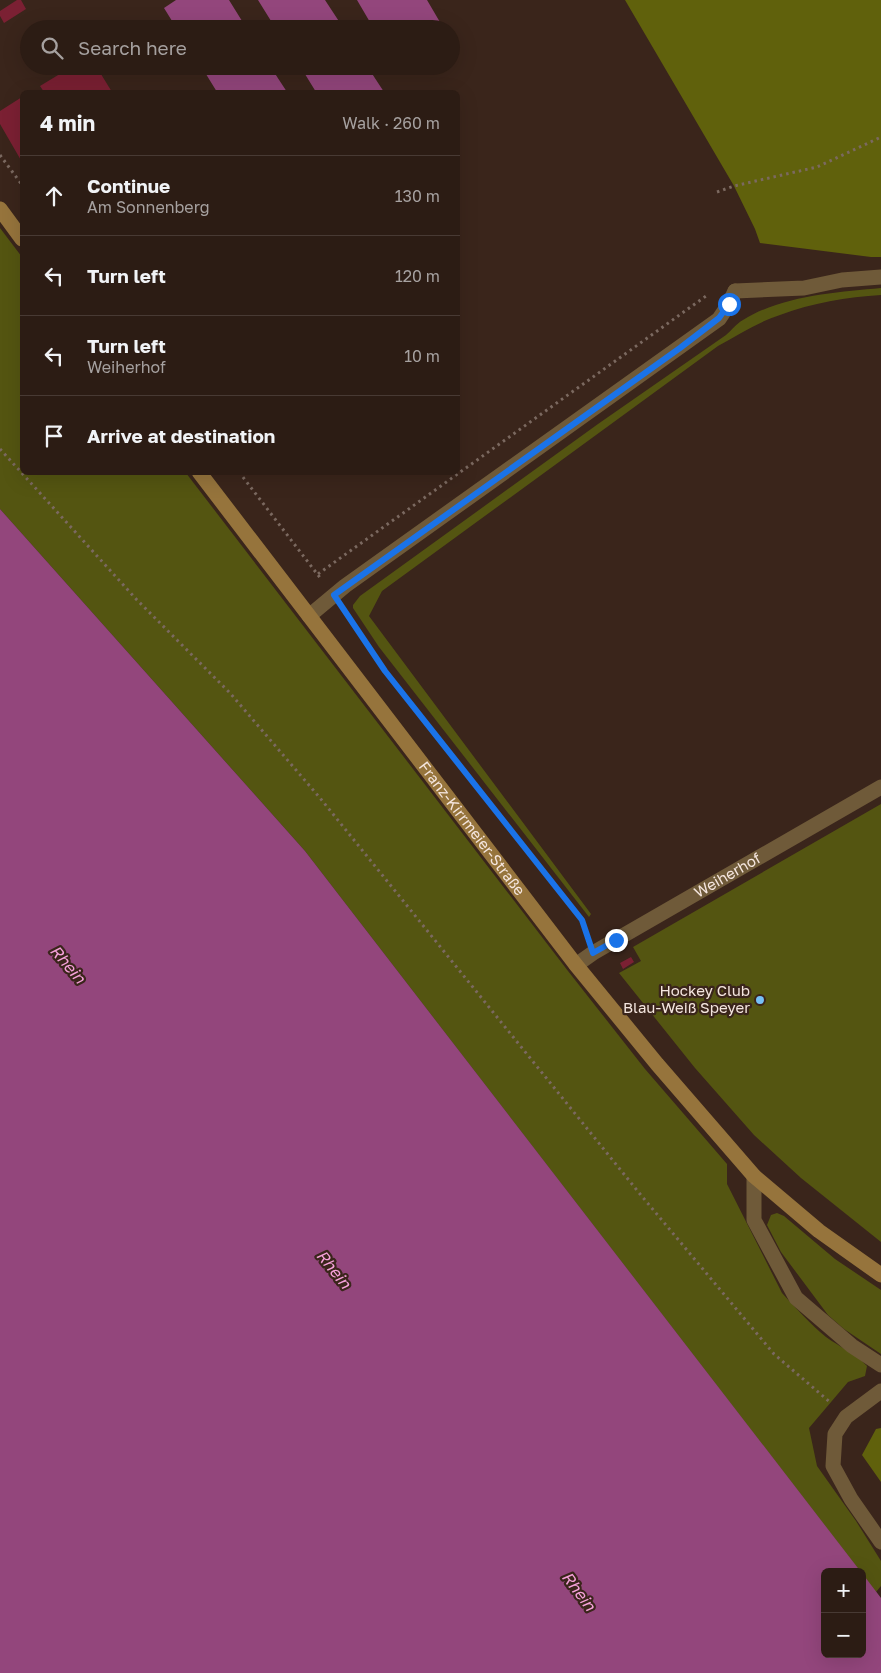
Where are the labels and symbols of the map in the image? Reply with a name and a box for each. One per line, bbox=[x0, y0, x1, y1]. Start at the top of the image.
route start bbox=[718, 293, 741, 316]
street label: Franz-Kirrmeier-Straße bbox=[416, 758, 530, 899]
street label: Weiherhof bbox=[690, 848, 764, 901]
route end bbox=[605, 929, 628, 952]
water label: Rhein bbox=[46, 941, 91, 988]
place label: Hockey Club Blau-Weiß Speyer bbox=[623, 981, 750, 1016]
marker: Hockey Club Blau-Weiß Speyer bbox=[754, 994, 766, 1006]
water label: Rhein bbox=[312, 1246, 356, 1293]
water label: Rhein bbox=[558, 1567, 601, 1616]

